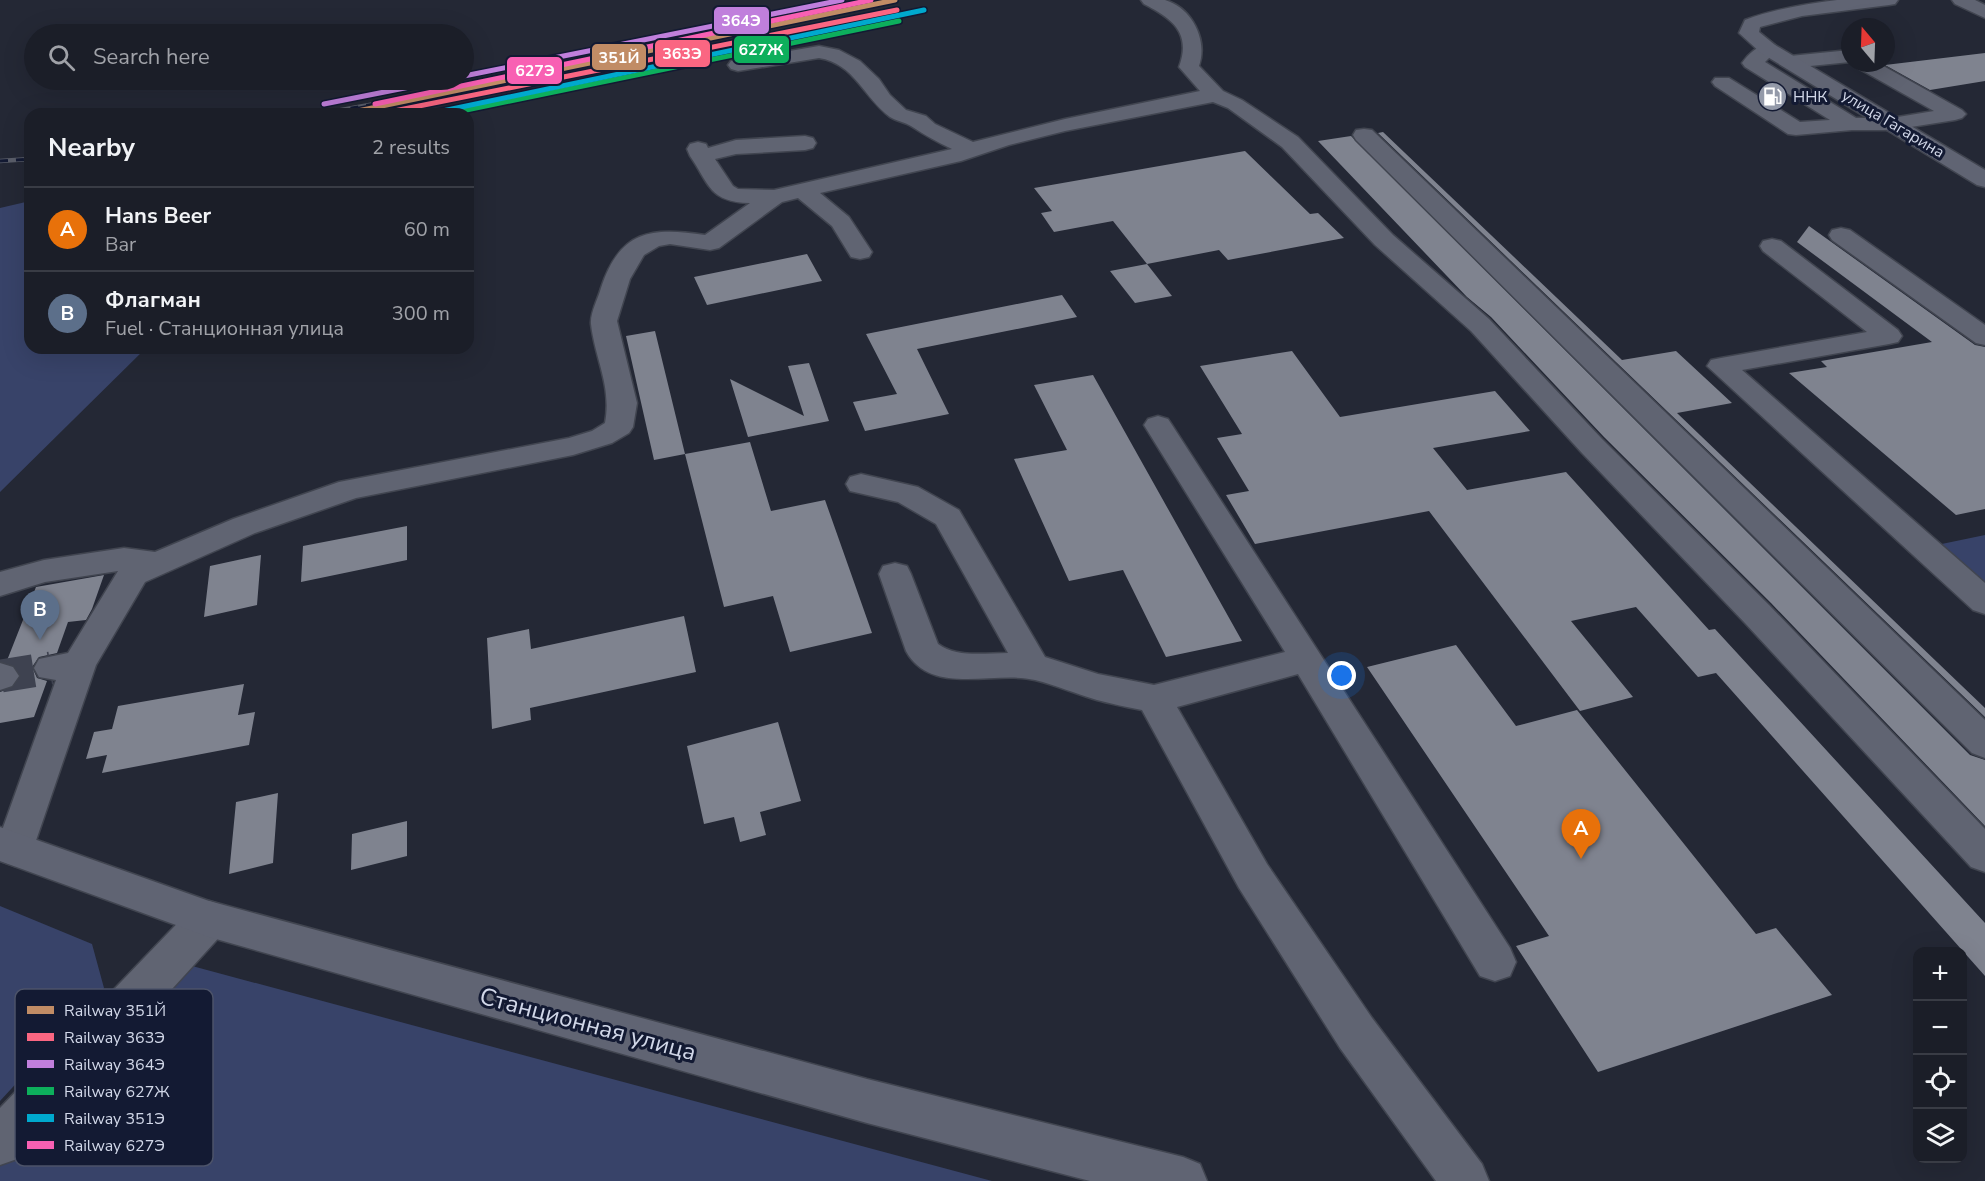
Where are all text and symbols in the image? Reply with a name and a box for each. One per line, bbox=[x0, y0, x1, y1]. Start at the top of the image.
line badge: 364Э bbox=[713, 6, 770, 35]
text: 364Э bbox=[721, 10, 761, 32]
north arrow bbox=[1841, 18, 1895, 72]
search box bbox=[24, 24, 474, 90]
line badge: 627Ж bbox=[733, 35, 790, 64]
line badge: 363Э bbox=[654, 39, 711, 68]
text: 627Ж bbox=[738, 39, 784, 61]
icon: search bbox=[45, 41, 78, 74]
text: Search here bbox=[93, 42, 210, 72]
line badge: 351Й bbox=[591, 43, 647, 71]
text: 363Э bbox=[662, 43, 702, 65]
text: 351Й bbox=[599, 47, 639, 69]
line badge: 627Э bbox=[506, 56, 563, 85]
text: 627Э bbox=[515, 60, 555, 82]
fuel station icon: ННК bbox=[1756, 81, 1788, 113]
street label: улица Гагарина bbox=[1837, 85, 1949, 163]
place label: ННК bbox=[1793, 86, 1828, 108]
text: Nearby bbox=[48, 130, 135, 165]
text: 2 results bbox=[372, 134, 450, 161]
text: Hans Beer bbox=[105, 201, 211, 231]
text: A bbox=[60, 216, 75, 243]
text: 60 m bbox=[404, 216, 450, 243]
text: Bar bbox=[105, 231, 136, 258]
text: Флагман bbox=[105, 285, 201, 315]
text: B bbox=[61, 300, 74, 327]
text: 300 m bbox=[392, 300, 450, 327]
text: Fuel · Станционная улица bbox=[105, 315, 344, 342]
pin: B bbox=[20, 590, 60, 640]
your location bbox=[1327, 661, 1356, 690]
pin: A bbox=[1562, 810, 1600, 859]
map controls bbox=[1913, 947, 1967, 1163]
button: + bbox=[1913, 947, 1967, 1001]
street label: Станционная улица bbox=[476, 980, 700, 1068]
legend bbox=[15, 989, 213, 1166]
text: Railway 351Й bbox=[64, 1000, 166, 1022]
button: − bbox=[1913, 1001, 1967, 1055]
text: Railway 363Э bbox=[64, 1027, 165, 1049]
text: Railway 364Э bbox=[64, 1054, 165, 1076]
button: locate bbox=[1913, 1055, 1967, 1109]
text: Railway 627Ж bbox=[64, 1081, 170, 1103]
text: Railway 351Э bbox=[64, 1108, 165, 1130]
button: layers bbox=[1913, 1109, 1967, 1163]
text: Railway 627Э bbox=[64, 1135, 165, 1157]

